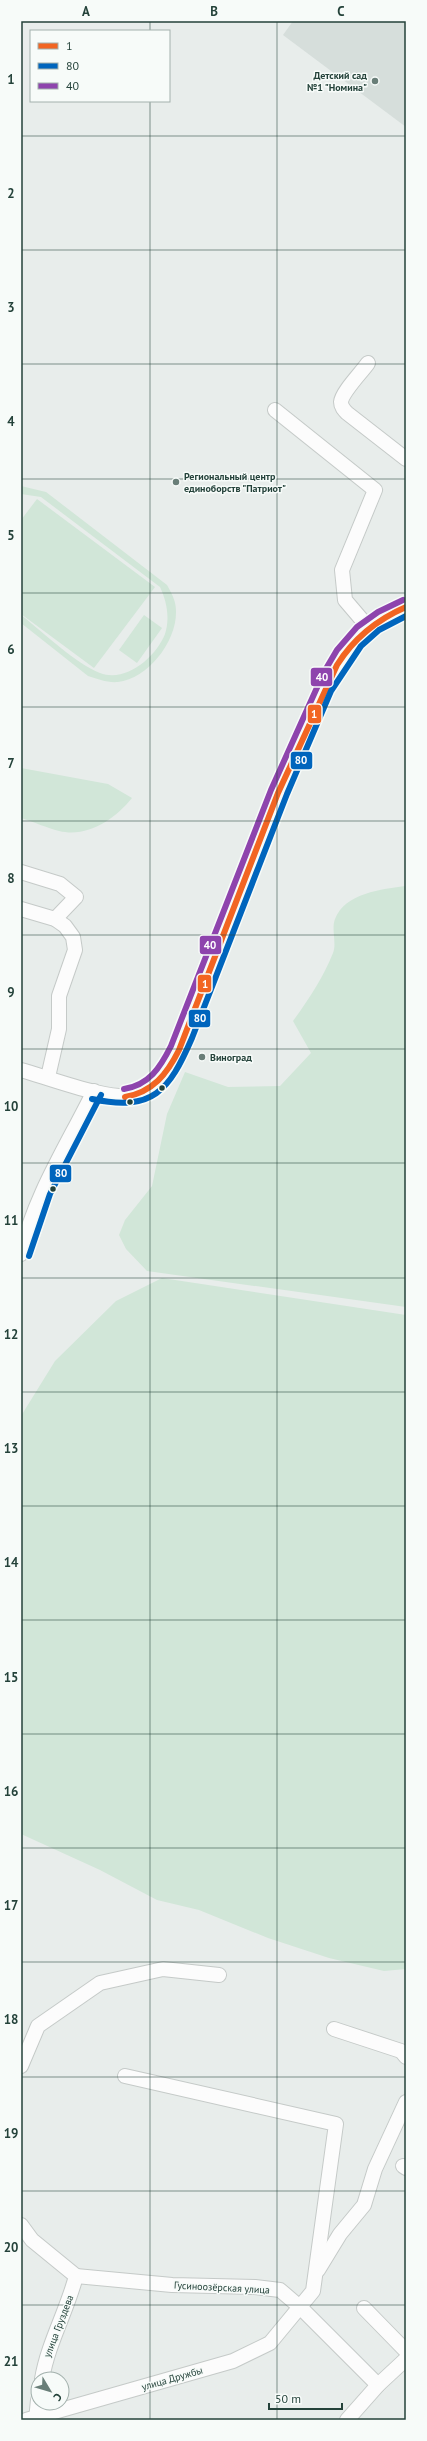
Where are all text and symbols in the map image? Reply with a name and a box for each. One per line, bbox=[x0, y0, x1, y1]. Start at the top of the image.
text: A bbox=[82, 3, 90, 20]
text: B bbox=[210, 3, 218, 20]
text: C bbox=[337, 3, 345, 20]
legend bbox=[30, 30, 170, 102]
text: 1 bbox=[66, 38, 73, 53]
text: 80 bbox=[66, 58, 80, 73]
place label: Детский сад №1 "Номина" bbox=[307, 69, 367, 94]
text: 1 bbox=[7, 71, 15, 88]
marker: Детский сад №1 "Номина" bbox=[370, 76, 380, 86]
text: 40 bbox=[66, 78, 80, 93]
text: 2 bbox=[7, 185, 15, 202]
text: 3 bbox=[7, 299, 15, 316]
text: 4 bbox=[7, 413, 15, 430]
place label: Региональный центр единоборств "Патриот" bbox=[184, 470, 286, 495]
marker: Региональный центр единоборств "Патриот" bbox=[171, 477, 181, 487]
text: 5 bbox=[7, 527, 15, 544]
text: 6 bbox=[7, 641, 15, 658]
line badge: 40 bbox=[310, 667, 333, 687]
text: 40 bbox=[316, 670, 328, 684]
line badge: 1 bbox=[307, 704, 322, 724]
text: 1 bbox=[311, 707, 317, 721]
line badge: 80 bbox=[290, 751, 313, 770]
text: 80 bbox=[295, 753, 307, 767]
text: 7 bbox=[7, 755, 15, 772]
text: 8 bbox=[7, 870, 15, 887]
line badge: 40 bbox=[199, 935, 222, 955]
text: 40 bbox=[204, 938, 216, 952]
line badge: 1 bbox=[197, 974, 212, 993]
text: 1 bbox=[202, 977, 208, 991]
text: 9 bbox=[7, 984, 15, 1001]
line badge: 80 bbox=[188, 1009, 211, 1028]
text: 80 bbox=[194, 1011, 206, 1025]
place label: Виноград bbox=[210, 1051, 252, 1064]
marker: Виноград bbox=[197, 1052, 207, 1062]
unlabelled marker bbox=[157, 1083, 167, 1093]
unlabelled marker bbox=[125, 1097, 135, 1107]
text: 10 bbox=[4, 1098, 18, 1115]
line badge: 80 bbox=[49, 1164, 72, 1183]
text: 80 bbox=[55, 1166, 67, 1180]
unlabelled marker bbox=[48, 1184, 58, 1194]
text: 11 bbox=[4, 1212, 18, 1229]
text: 12 bbox=[4, 1326, 18, 1343]
text: 13 bbox=[4, 1440, 18, 1457]
text: 14 bbox=[4, 1554, 19, 1571]
text: 15 bbox=[4, 1669, 18, 1686]
text: 16 bbox=[4, 1783, 18, 1800]
text: 17 bbox=[4, 1897, 18, 1914]
text: 18 bbox=[4, 2011, 18, 2028]
text: 19 bbox=[4, 2125, 18, 2142]
text: 20 bbox=[4, 2239, 18, 2256]
street label: Гусиноозёрская улица bbox=[174, 2278, 270, 2297]
street label: улица Груздева bbox=[41, 2293, 76, 2359]
text: 21 bbox=[4, 2353, 18, 2370]
street label: улица Дружбы bbox=[140, 2364, 204, 2393]
north arrow bbox=[30, 2371, 70, 2411]
scale bar bbox=[269, 2385, 342, 2411]
text: С bbox=[50, 2390, 65, 2404]
text: 50 m bbox=[275, 2391, 301, 2406]

